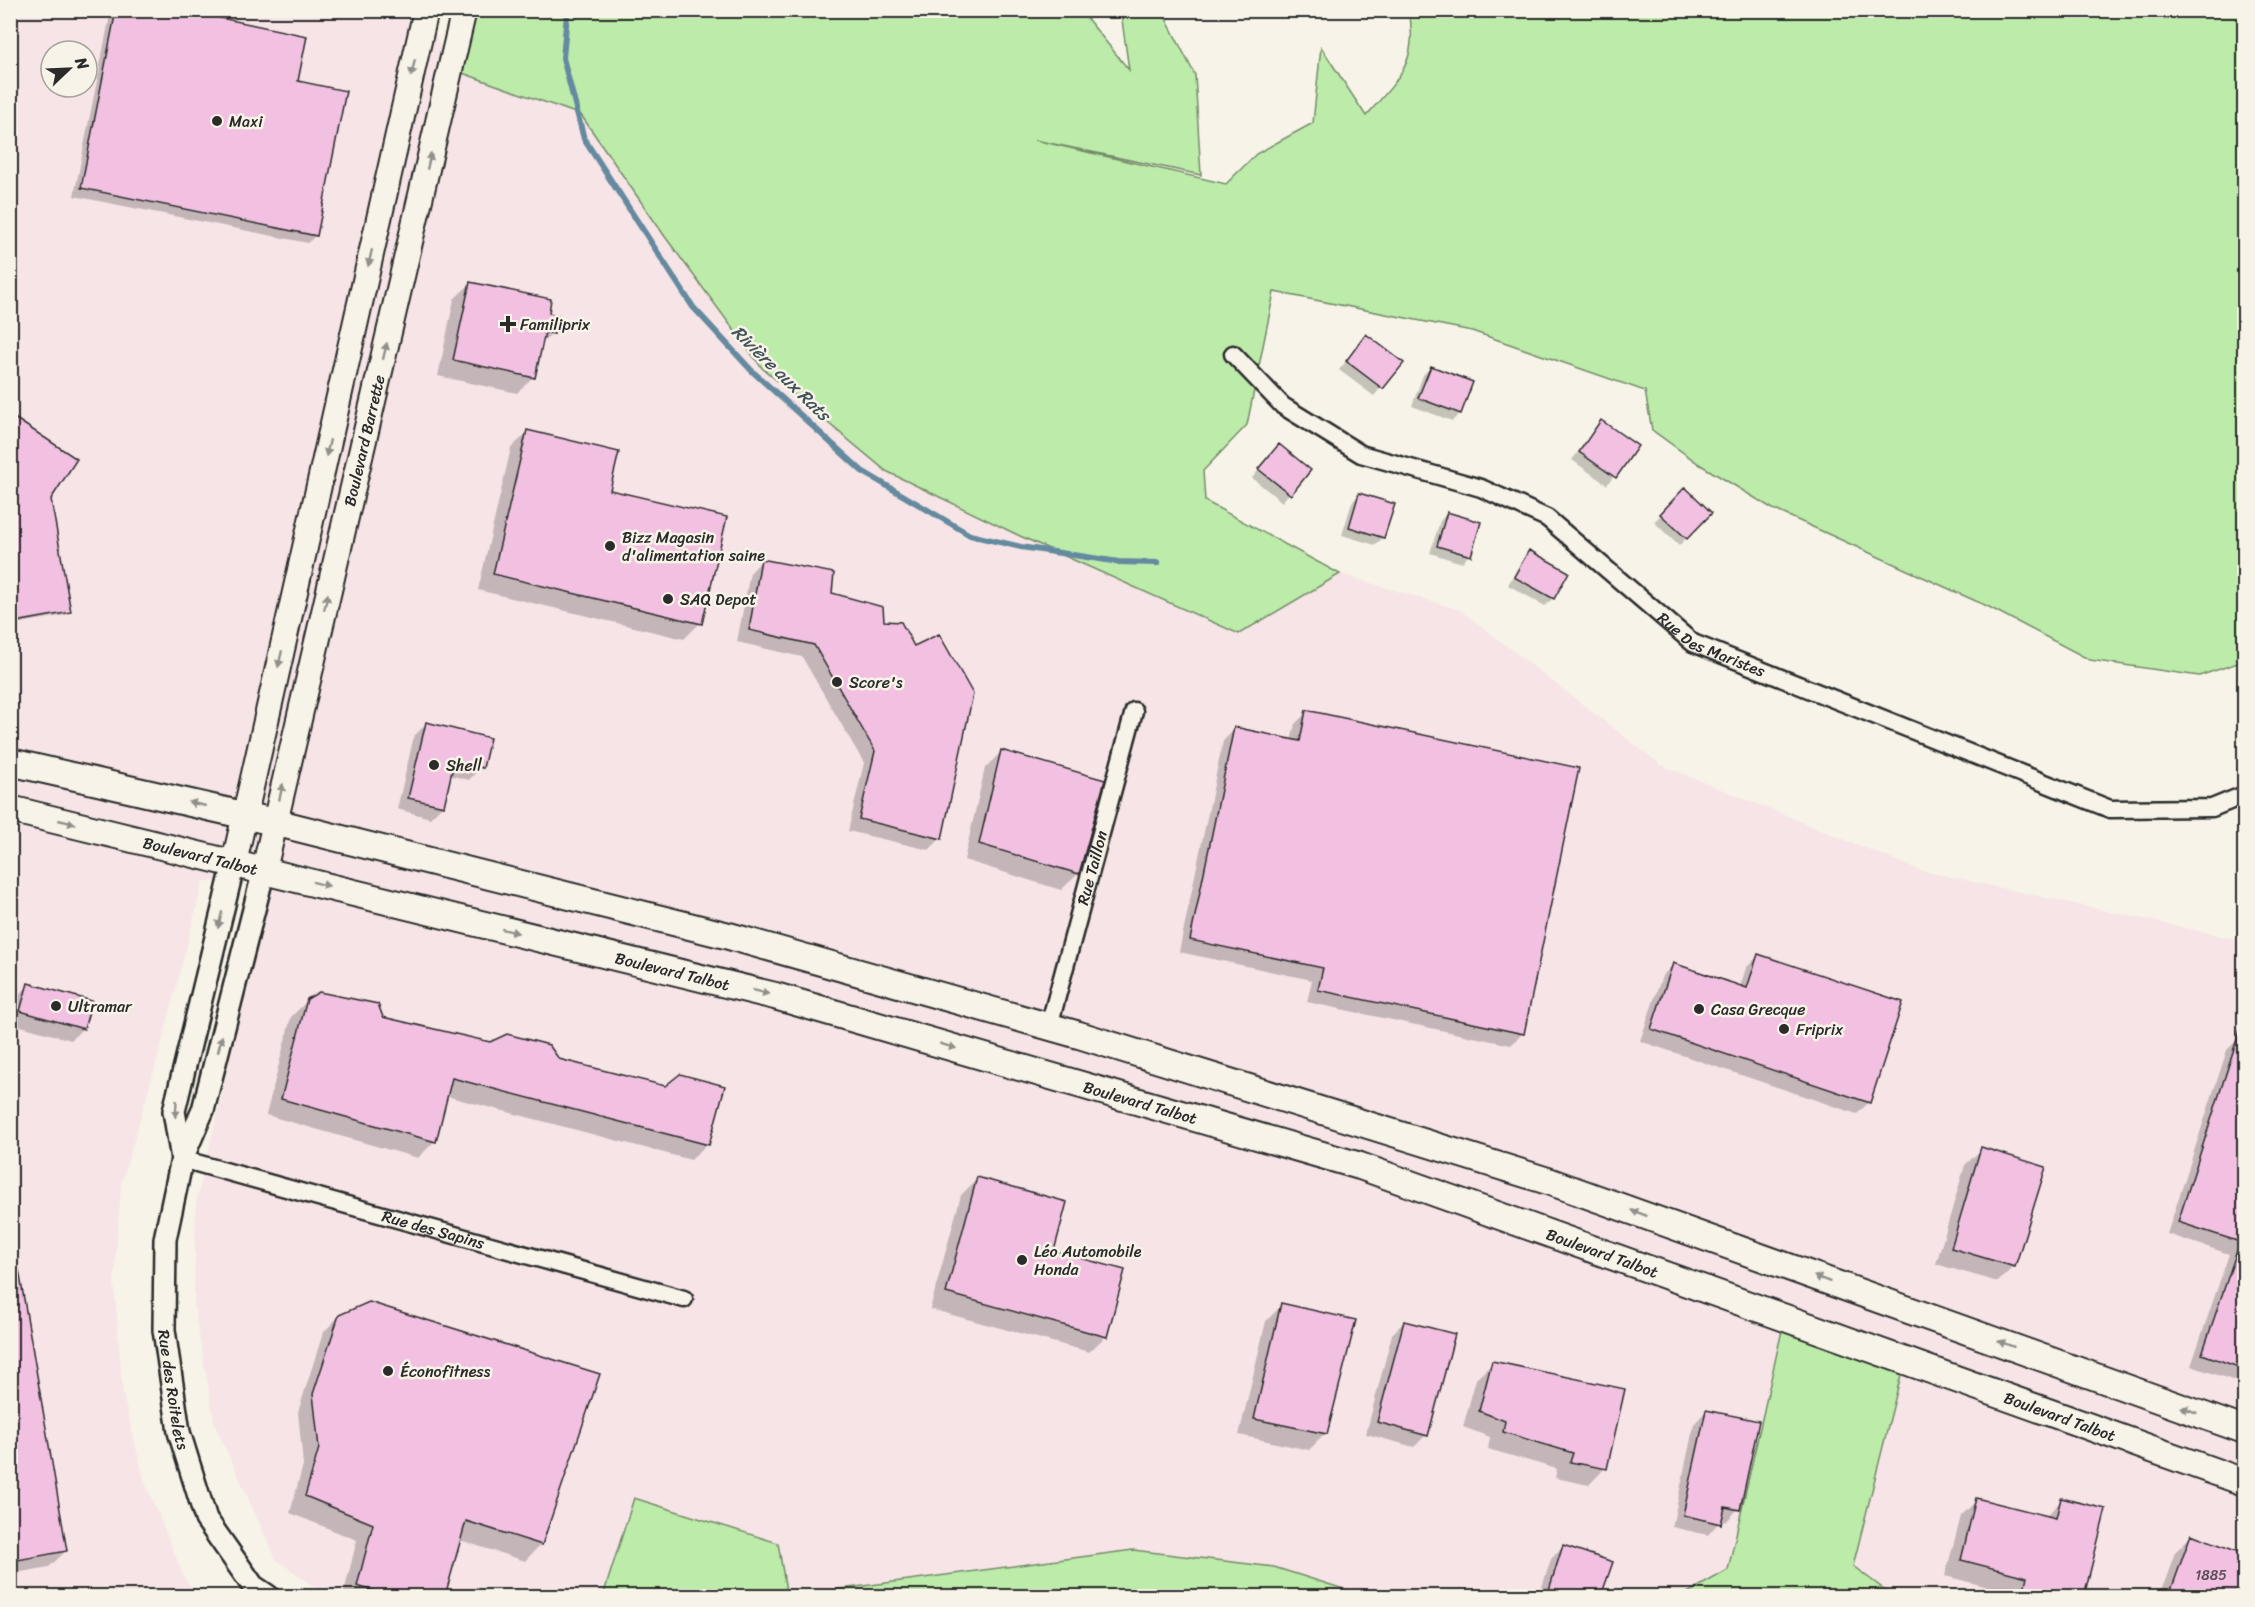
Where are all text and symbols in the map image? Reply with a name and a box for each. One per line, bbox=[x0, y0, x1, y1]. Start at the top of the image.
north arrow bbox=[39, 39, 99, 99]
text: N bbox=[66, 52, 98, 75]
one-way arrow bbox=[408, 58, 417, 77]
place label: Maxi bbox=[229, 107, 263, 136]
marker: Maxi bbox=[210, 114, 224, 128]
one-way arrow bbox=[425, 152, 434, 171]
one-way arrow bbox=[365, 249, 375, 267]
place label: Familiprix bbox=[520, 310, 591, 339]
marker: Familiprix bbox=[501, 317, 515, 331]
water label: Rivière aux Rats bbox=[724, 317, 839, 430]
one-way arrow bbox=[380, 342, 390, 360]
street label: Boulevard Barrette bbox=[335, 372, 394, 509]
one-way arrow bbox=[322, 439, 332, 457]
place label: Bizz Magasin d'alimentation saine bbox=[622, 523, 765, 570]
marker: Bizz Magasin d'alimentation saine bbox=[603, 539, 617, 553]
place label: SAQ Depot bbox=[680, 585, 756, 614]
marker: SAQ Depot bbox=[661, 592, 675, 606]
one-way arrow bbox=[321, 593, 331, 612]
street label: Rue Des Maristes bbox=[1650, 604, 1770, 686]
one-way arrow bbox=[275, 650, 285, 668]
place label: Score's bbox=[849, 668, 903, 697]
marker: Score's bbox=[830, 675, 844, 689]
place label: Shell bbox=[446, 751, 482, 780]
marker: Shell bbox=[427, 758, 441, 772]
one-way arrow bbox=[277, 783, 287, 802]
one-way arrow bbox=[188, 799, 206, 809]
one-way arrow bbox=[58, 818, 77, 828]
street label: Rue Taillon bbox=[1068, 827, 1116, 908]
street label: Boulevard Talbot bbox=[140, 828, 261, 884]
one-way arrow bbox=[312, 879, 330, 889]
one-way arrow bbox=[214, 911, 224, 929]
one-way arrow bbox=[501, 926, 519, 936]
street label: Boulevard Talbot bbox=[612, 943, 733, 999]
one-way arrow bbox=[752, 988, 770, 998]
place label: Ultramar bbox=[68, 992, 133, 1021]
place label: Casa Grecque bbox=[1711, 995, 1805, 1024]
marker: Ultramar bbox=[49, 999, 63, 1013]
marker: Casa Grecque bbox=[1692, 1002, 1706, 1016]
place label: Friprix bbox=[1796, 1015, 1844, 1044]
marker: Friprix bbox=[1777, 1022, 1791, 1036]
one-way arrow bbox=[215, 1035, 225, 1053]
one-way arrow bbox=[939, 1042, 957, 1051]
street label: Boulevard Talbot bbox=[1080, 1072, 1201, 1133]
one-way arrow bbox=[171, 1100, 180, 1119]
street label: Rue des Sapins bbox=[379, 1201, 489, 1258]
one-way arrow bbox=[1629, 1208, 1647, 1218]
street label: Boulevard Talbot bbox=[1542, 1220, 1662, 1286]
place label: Léo Automobile Honda bbox=[1034, 1237, 1142, 1284]
marker: Léo Automobile Honda bbox=[1015, 1253, 1029, 1267]
one-way arrow bbox=[1813, 1273, 1831, 1283]
street label: Rue des Roitelets bbox=[149, 1328, 198, 1454]
one-way arrow bbox=[1997, 1339, 2015, 1349]
place label: Éconofitness bbox=[400, 1357, 491, 1386]
marker: Éconofitness bbox=[381, 1364, 395, 1378]
street label: Boulevard Talbot bbox=[2000, 1383, 2120, 1450]
one-way arrow bbox=[2180, 1405, 2198, 1415]
house number: 1885 bbox=[2195, 1563, 2227, 1588]

